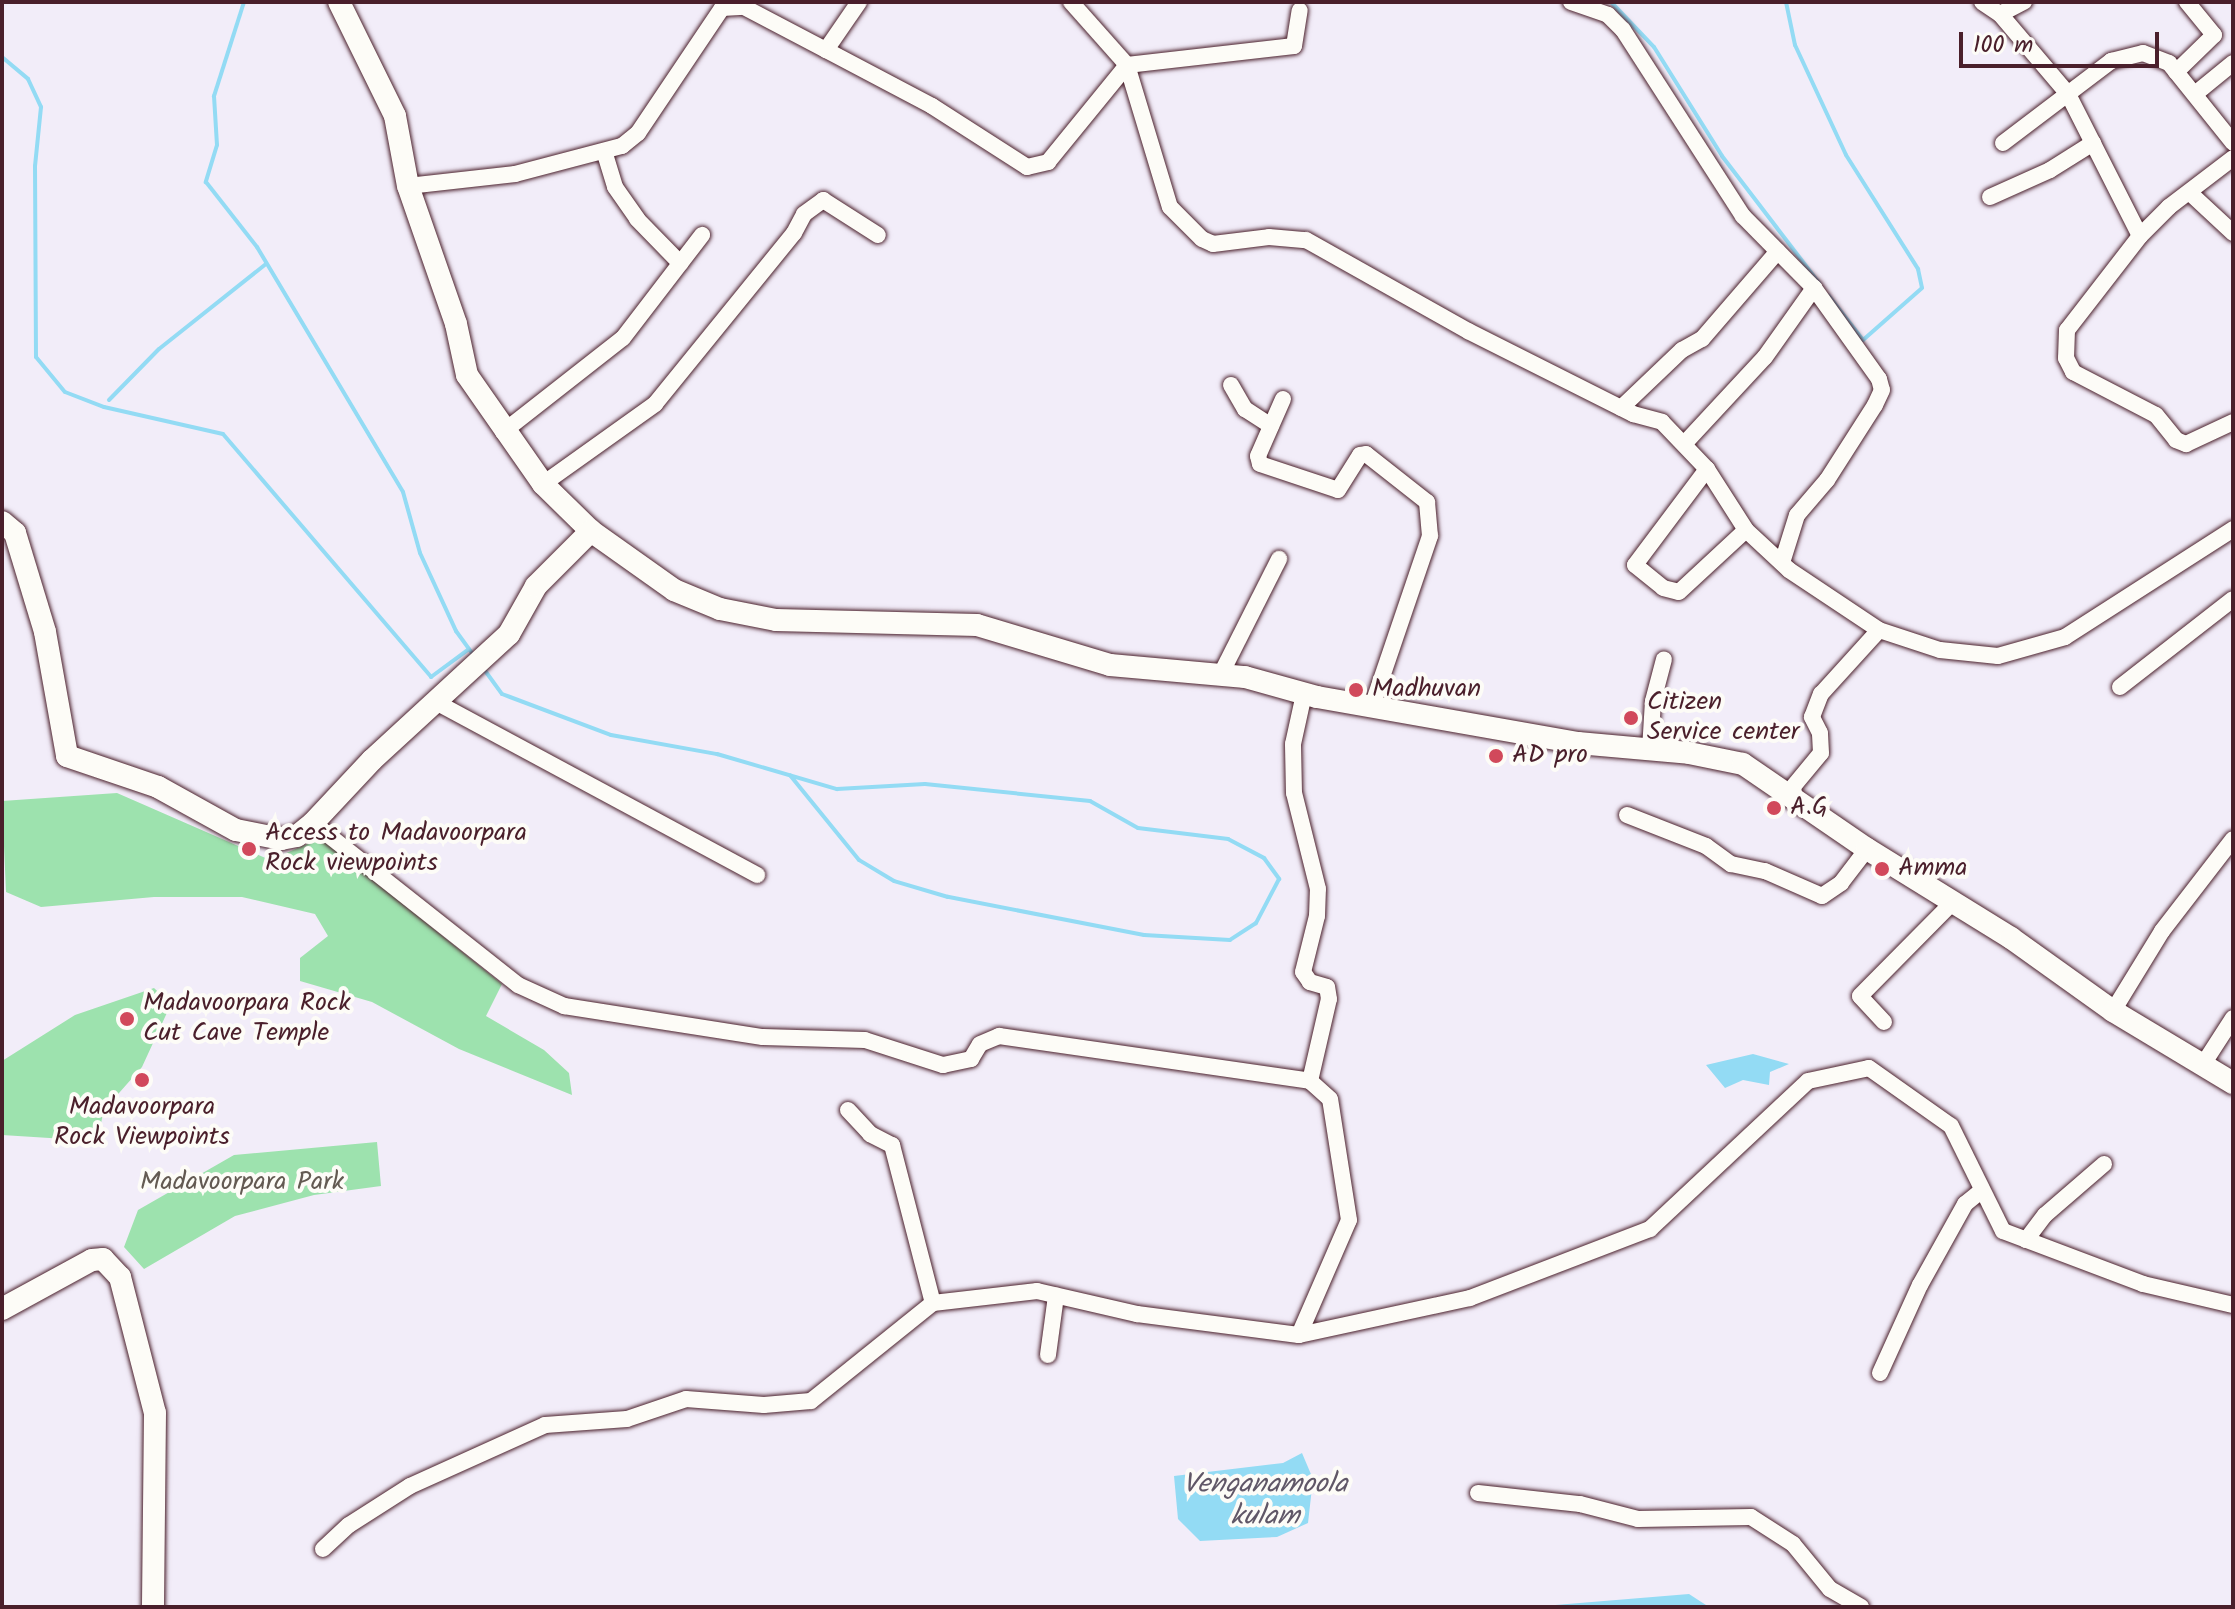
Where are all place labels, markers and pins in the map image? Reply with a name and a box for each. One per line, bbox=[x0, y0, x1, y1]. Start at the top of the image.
place label: Madhuvan bbox=[1372, 674, 1481, 706]
marker: Madhuvan bbox=[1347, 681, 1365, 699]
place label: Citizen Service center bbox=[1647, 687, 1799, 748]
marker: Citizen Service center bbox=[1622, 709, 1640, 727]
place label: AD pro bbox=[1512, 740, 1588, 772]
marker: AD pro bbox=[1487, 747, 1505, 765]
place label: A.G bbox=[1790, 792, 1828, 824]
marker: A.G bbox=[1765, 799, 1783, 817]
place label: Access to Madavoorpara Rock viewpoints bbox=[265, 818, 527, 880]
marker: Access to Madavoorpara Rock viewpoints bbox=[240, 840, 258, 858]
place label: Amma bbox=[1898, 853, 1967, 885]
marker: Amma bbox=[1873, 860, 1891, 878]
place label: Madavoorpara Rock Cut Cave Temple bbox=[143, 988, 351, 1050]
marker: Madavoorpara Rock Cut Cave Temple bbox=[118, 1010, 136, 1028]
marker: Madavoorpara Rock Viewpoints bbox=[133, 1071, 151, 1089]
place label: Madavoorpara Rock Viewpoints bbox=[54, 1092, 230, 1154]

